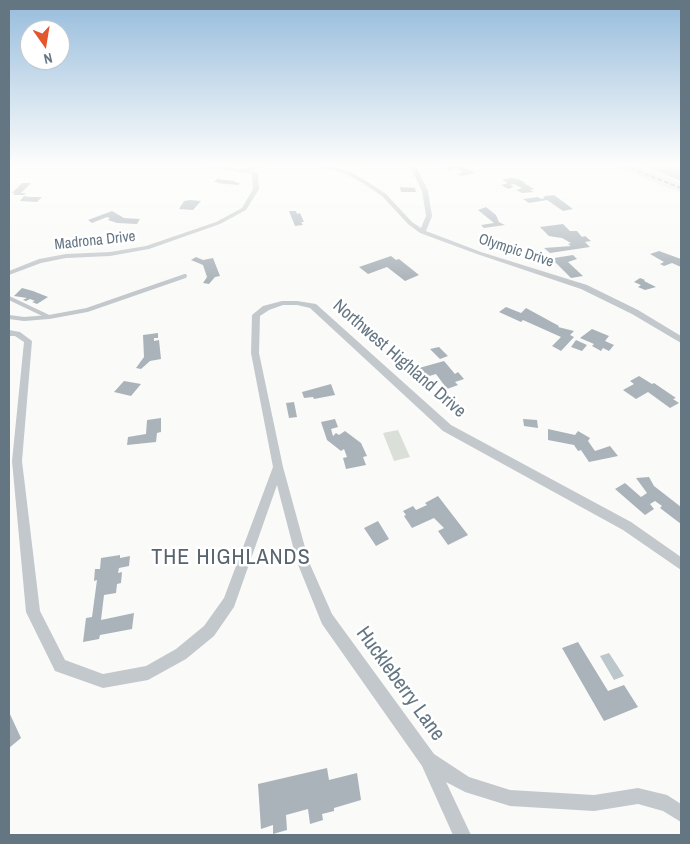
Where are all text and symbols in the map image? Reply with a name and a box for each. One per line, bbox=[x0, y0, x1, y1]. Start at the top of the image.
north arrow bbox=[20, 20, 70, 70]
text: N bbox=[42, 49, 54, 68]
street label: Madrona Drive bbox=[54, 228, 136, 254]
street label: Olympic Drive bbox=[476, 230, 556, 272]
street label: Northwest Highland Drive bbox=[328, 295, 470, 423]
district label: THE HIGHLANDS bbox=[150, 545, 312, 571]
street label: Huckleberry Lane bbox=[350, 622, 450, 746]

